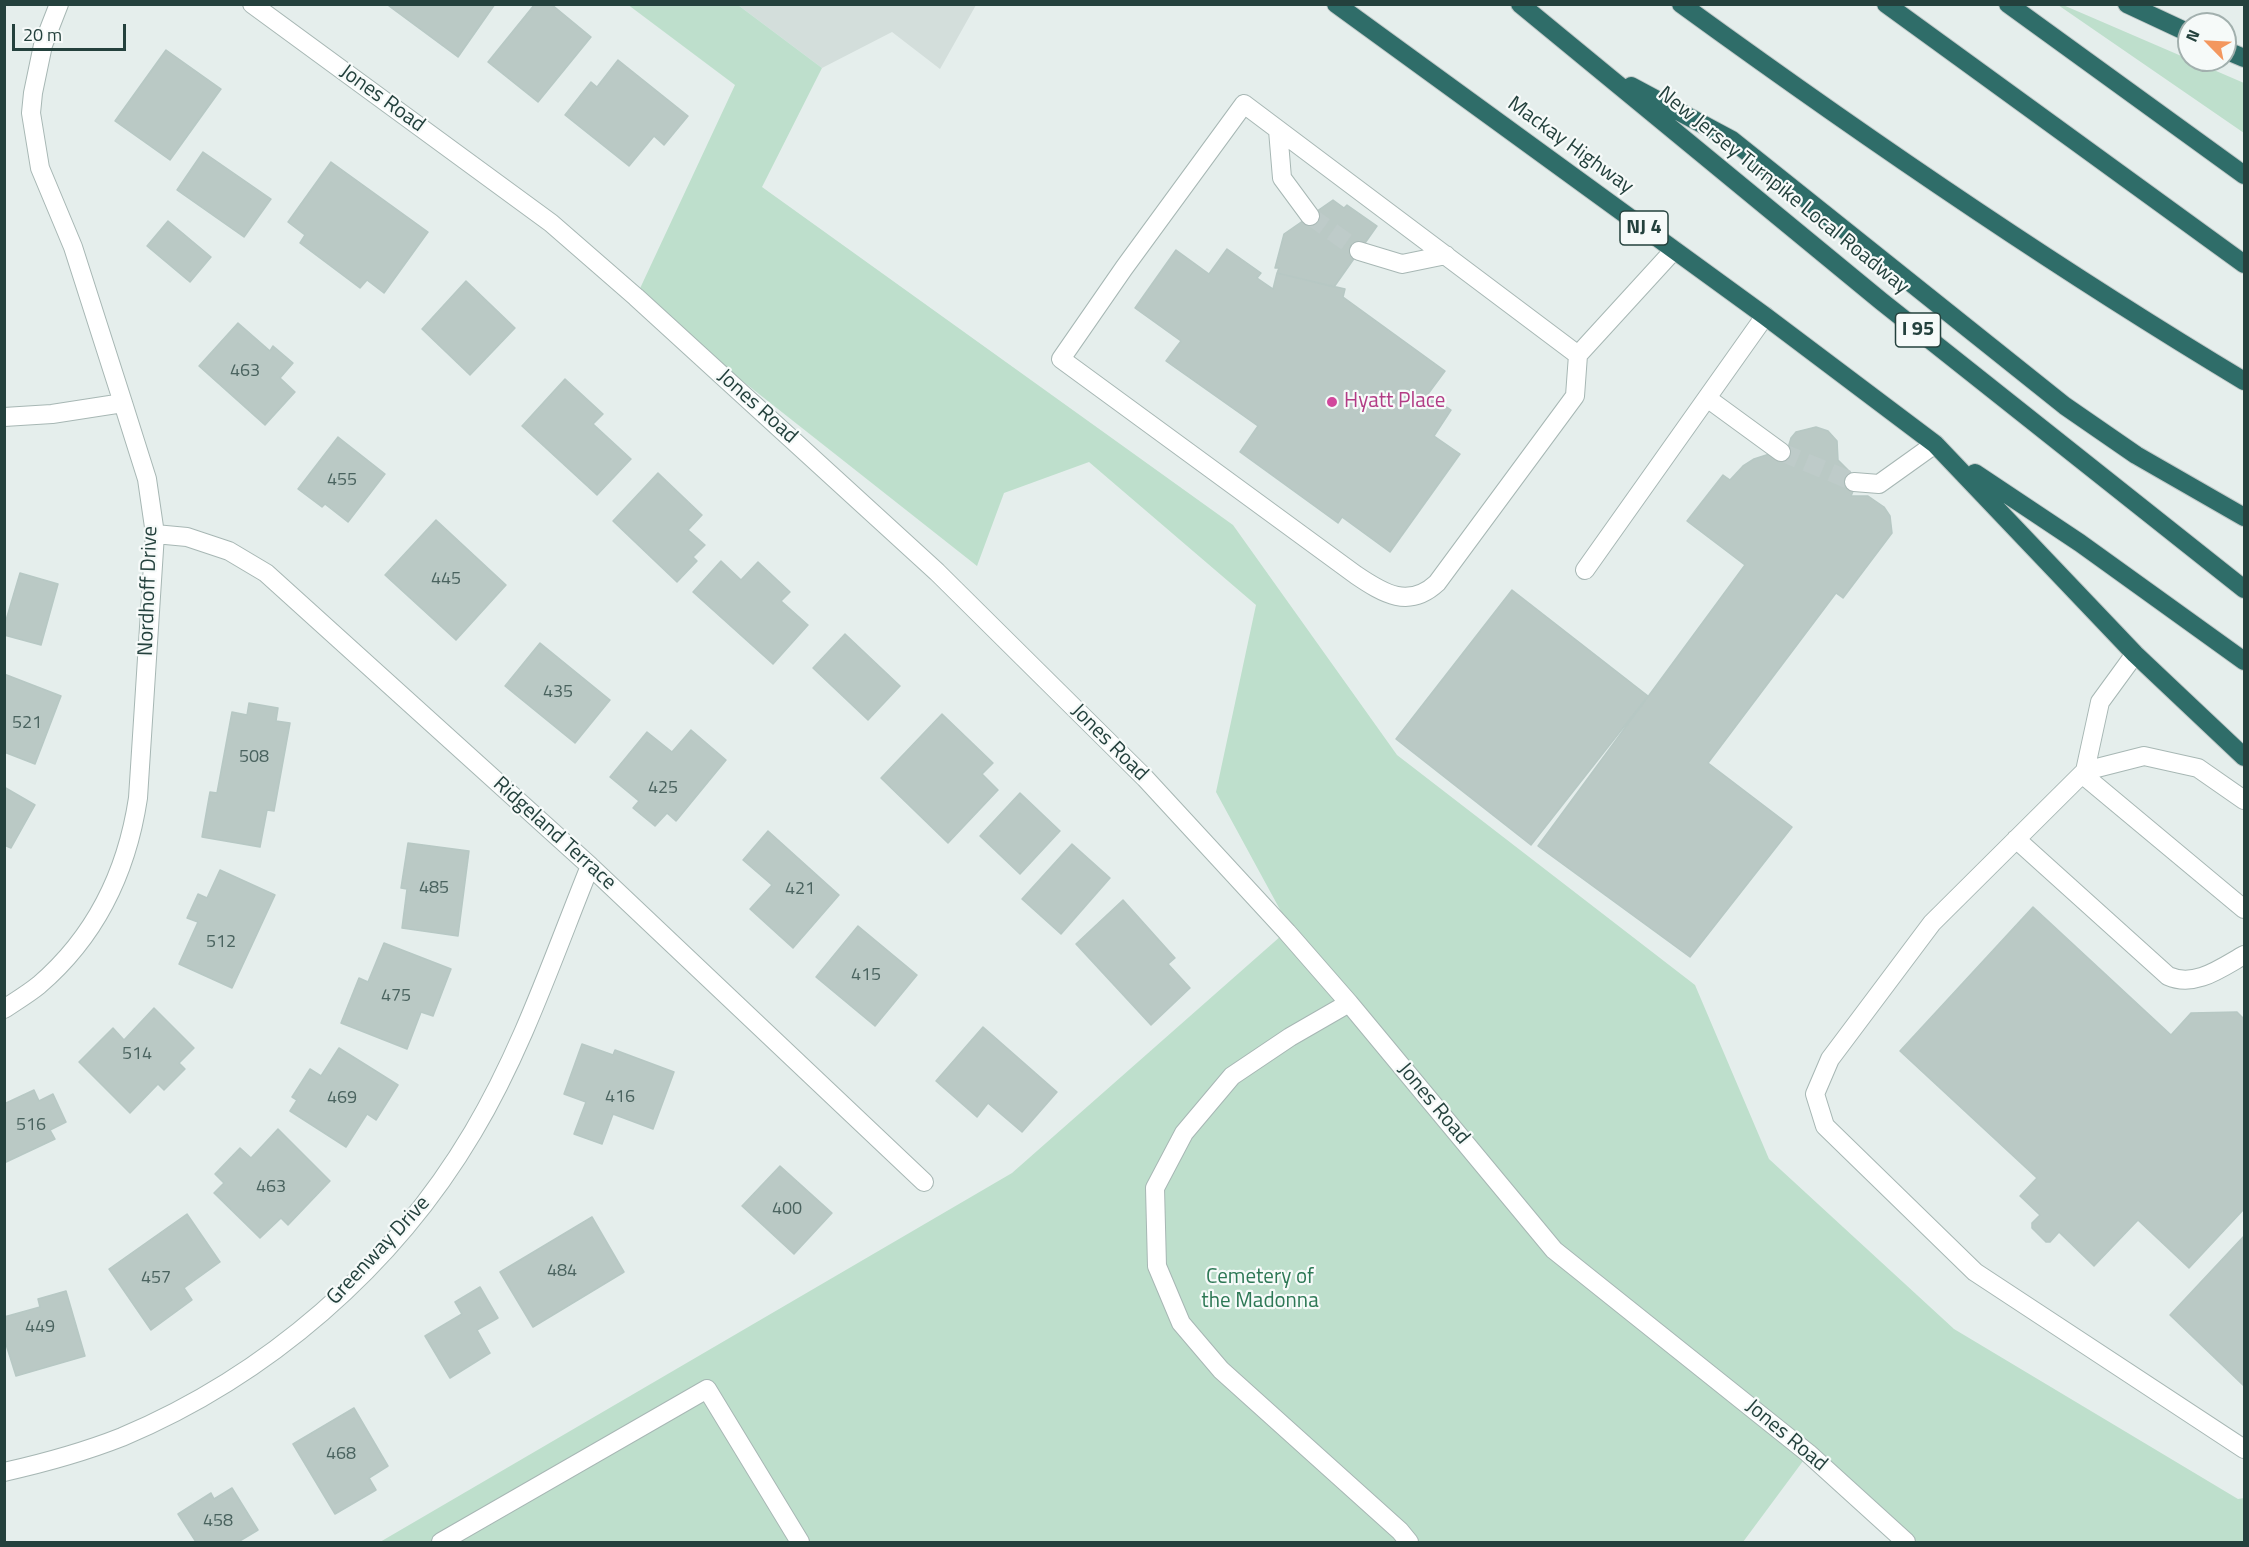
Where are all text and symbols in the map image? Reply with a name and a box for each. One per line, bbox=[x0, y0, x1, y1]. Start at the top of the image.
scale bar bbox=[15, 12, 129, 50]
north arrow bbox=[2177, 12, 2237, 72]
text: 20 m bbox=[23, 21, 62, 48]
text: N bbox=[2179, 26, 2206, 45]
street label: Jones Road bbox=[335, 60, 429, 138]
street label: New Jersey Turnpike Local Roadway bbox=[1652, 82, 1914, 300]
street label: Mackay Highway bbox=[1502, 92, 1638, 200]
road number: NJ 4 bbox=[1620, 211, 1668, 245]
road number: I 95 bbox=[1896, 313, 1940, 347]
house number: 463 bbox=[230, 361, 260, 383]
street label: Jones Road bbox=[712, 365, 802, 449]
place label: Hyatt Place bbox=[1344, 389, 1445, 415]
marker: Hyatt Place bbox=[1325, 395, 1339, 409]
house number: 455 bbox=[327, 470, 357, 492]
street label: Nordhoff Drive bbox=[134, 526, 164, 656]
house number: 445 bbox=[431, 569, 461, 591]
house number: 435 bbox=[543, 682, 573, 704]
street label: Jones Road bbox=[1065, 699, 1153, 787]
house number: 521 bbox=[12, 713, 42, 735]
house number: 508 bbox=[239, 747, 269, 769]
street label: Ridgeland Terrace bbox=[487, 772, 621, 896]
house number: 425 bbox=[648, 778, 678, 800]
house number: 485 bbox=[419, 878, 449, 900]
house number: 421 bbox=[785, 879, 815, 901]
house number: 512 bbox=[206, 932, 236, 954]
house number: 415 bbox=[851, 965, 881, 987]
house number: 475 bbox=[381, 986, 411, 1008]
house number: 514 bbox=[122, 1044, 152, 1066]
street label: Jones Road bbox=[1392, 1058, 1474, 1150]
house number: 416 bbox=[605, 1087, 635, 1109]
house number: 469 bbox=[327, 1088, 357, 1110]
house number: 516 bbox=[16, 1115, 46, 1137]
house number: 463 bbox=[256, 1177, 286, 1199]
street label: Greenway Drive bbox=[322, 1191, 436, 1311]
house number: 400 bbox=[772, 1199, 802, 1221]
house number: 484 bbox=[547, 1261, 577, 1283]
park label: Cemetery of the Madonna bbox=[1201, 1265, 1319, 1315]
house number: 457 bbox=[141, 1268, 171, 1290]
house number: 449 bbox=[25, 1317, 55, 1339]
street label: Jones Road bbox=[1740, 1395, 1832, 1477]
house number: 468 bbox=[326, 1444, 356, 1466]
house number: 458 bbox=[203, 1511, 233, 1533]

